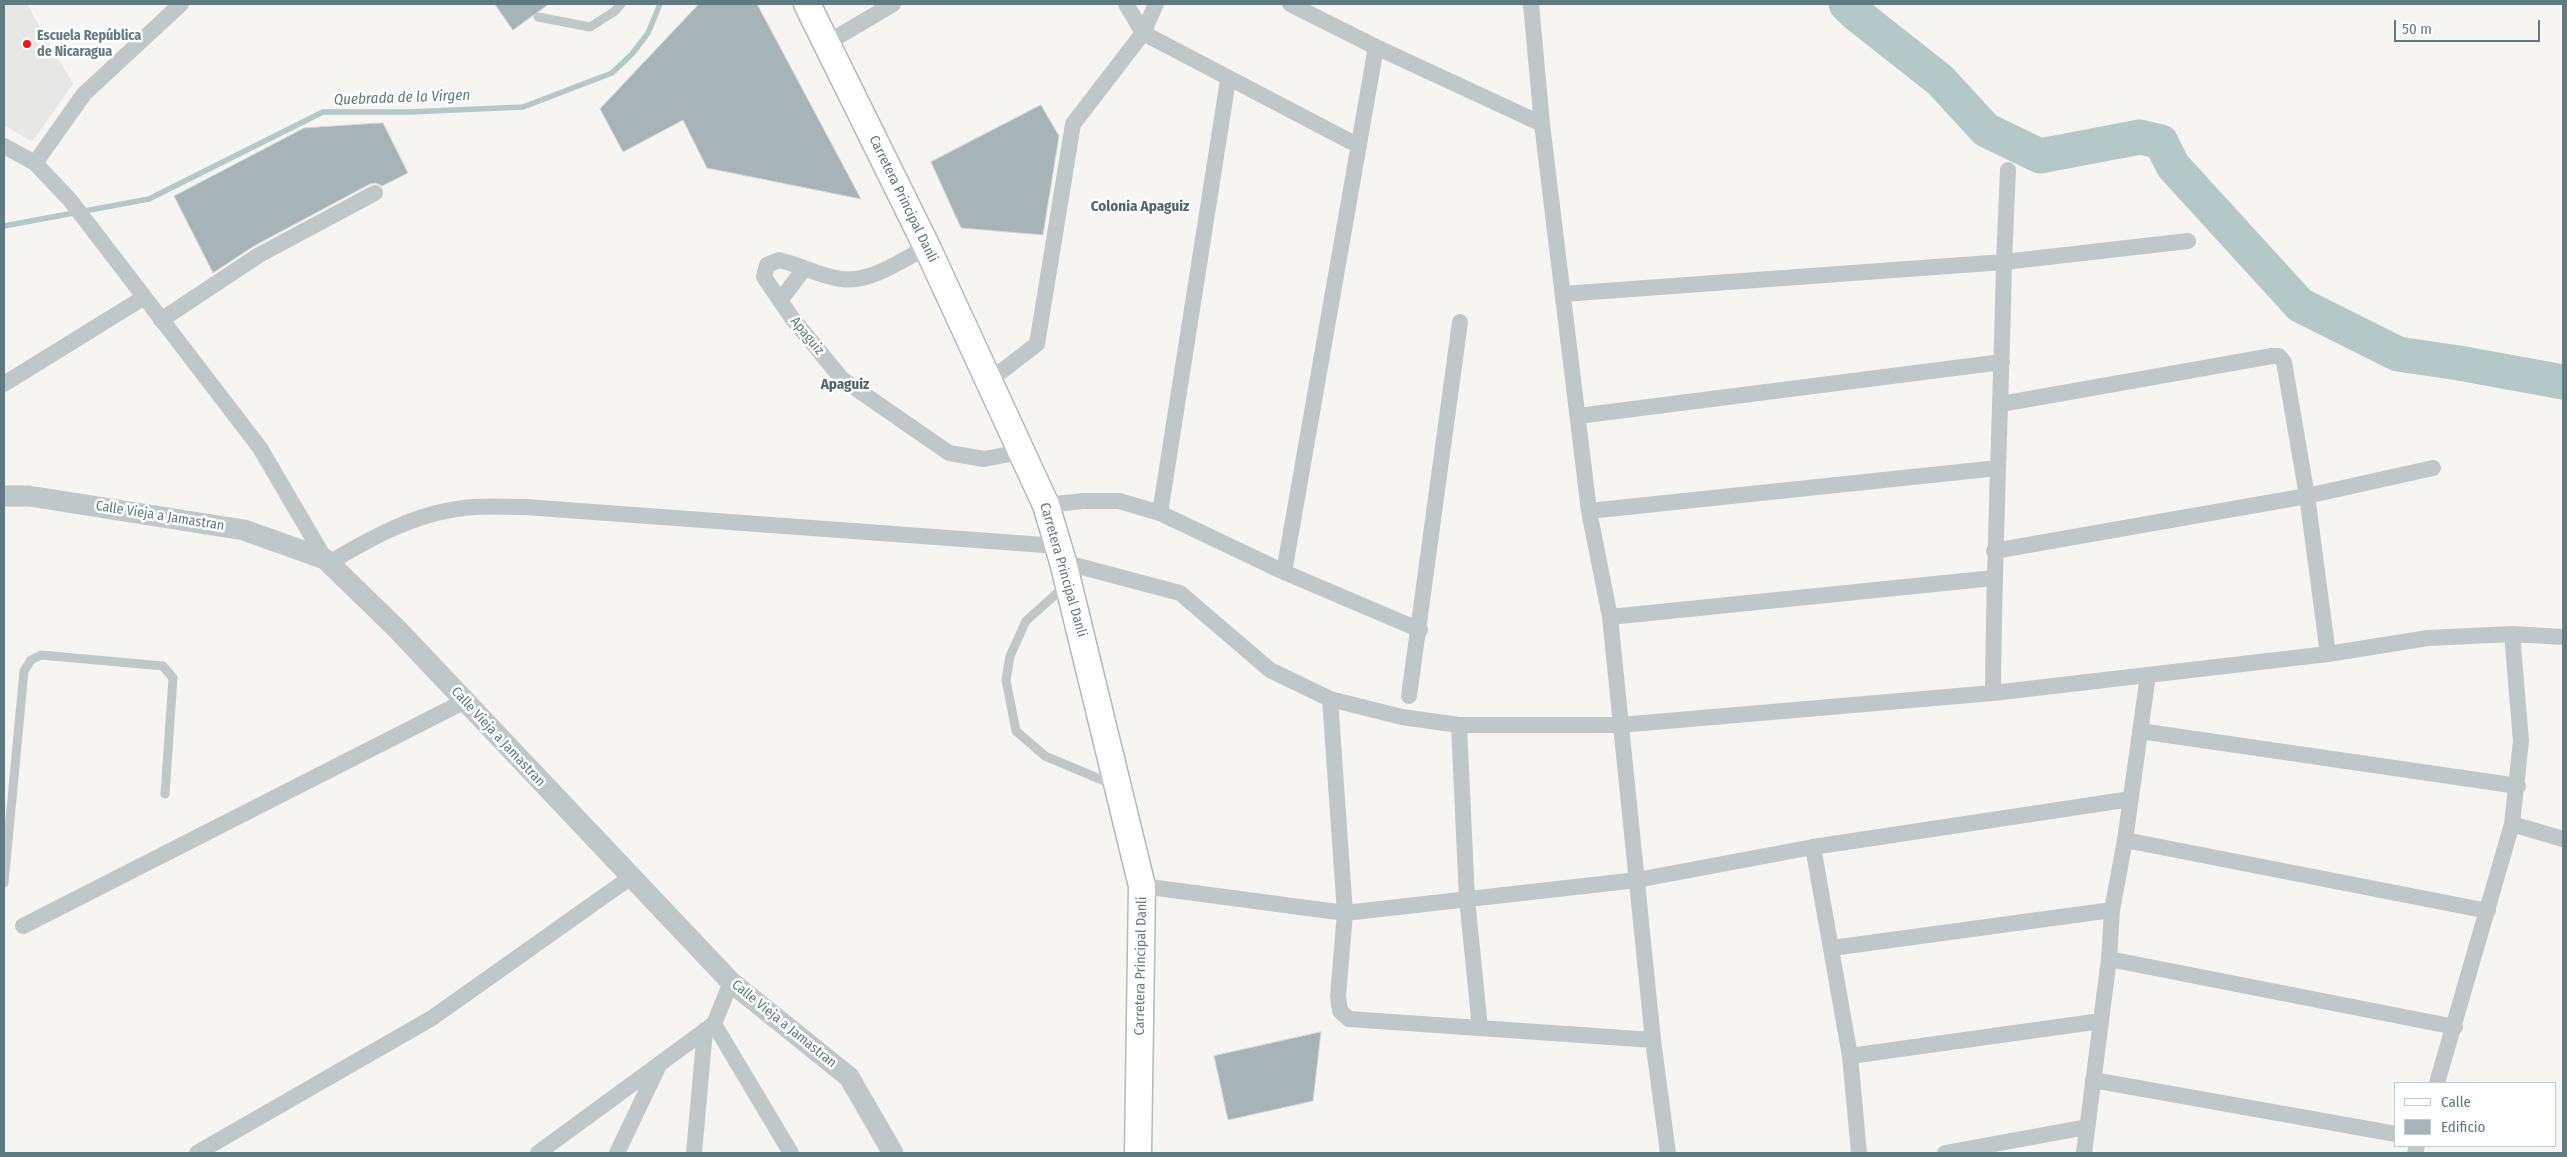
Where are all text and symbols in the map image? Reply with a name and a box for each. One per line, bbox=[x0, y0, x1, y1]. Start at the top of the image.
scale bar bbox=[2397, 10, 2543, 42]
text: 50 m bbox=[2402, 20, 2432, 38]
place label: Escuela República de Nicaragua bbox=[37, 28, 141, 60]
marker: Escuela República de Nicaragua bbox=[21, 38, 33, 50]
water label: Quebrada de la Virgen bbox=[334, 87, 470, 109]
street label: Carretera Principal Danli bbox=[865, 133, 941, 265]
district label: Colonia Apaguiz bbox=[1091, 198, 1189, 216]
street label: Apaguiz bbox=[787, 314, 827, 358]
district label: Apaguiz bbox=[821, 376, 869, 394]
street label: Calle Vieja a Jamastran bbox=[94, 498, 226, 534]
street label: Carretera Principal Danli bbox=[1036, 501, 1090, 639]
street label: Calle Vieja a Jamastran bbox=[448, 684, 548, 790]
street label: Carretera Principal Danli bbox=[1131, 896, 1151, 1036]
street label: Calle Vieja a Jamastran bbox=[728, 977, 840, 1071]
legend bbox=[2394, 1082, 2557, 1147]
text: Calle bbox=[2441, 1093, 2471, 1111]
text: Edificio bbox=[2441, 1118, 2486, 1136]

